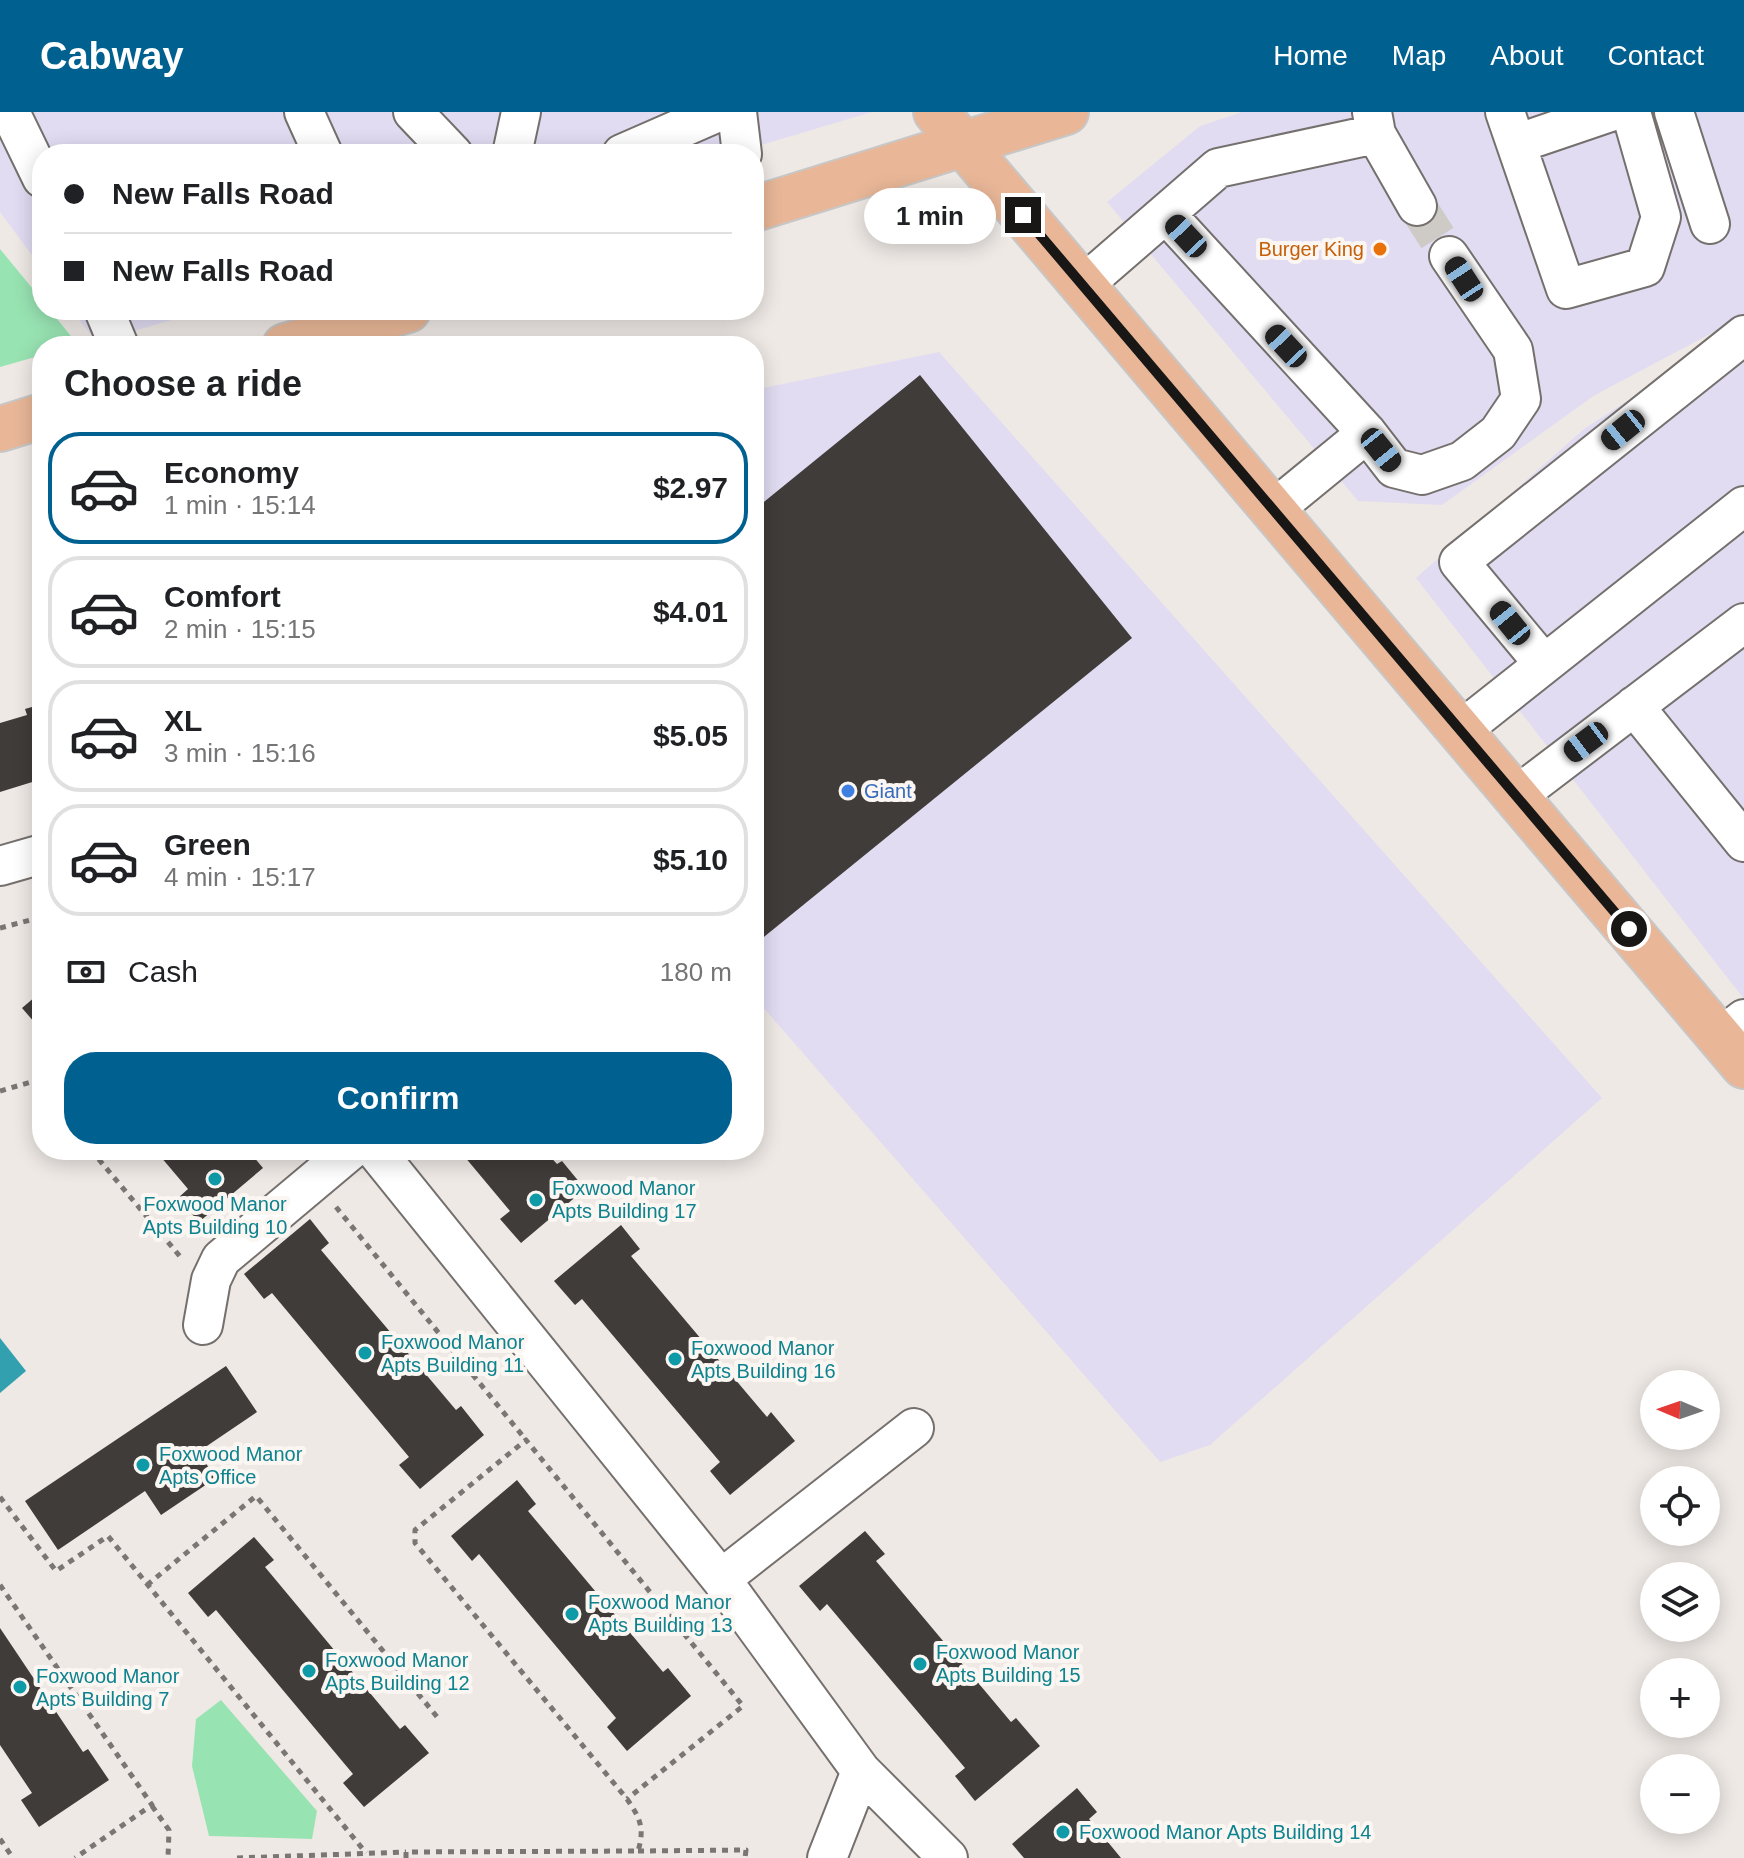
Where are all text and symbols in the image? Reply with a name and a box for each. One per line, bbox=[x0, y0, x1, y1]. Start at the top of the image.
text: Cabway bbox=[40, 35, 184, 77]
text: Home bbox=[1273, 40, 1348, 71]
text: Map bbox=[1392, 40, 1446, 71]
text: About bbox=[1490, 40, 1564, 71]
text: Contact bbox=[1608, 40, 1704, 71]
text: New Falls Road bbox=[112, 177, 334, 210]
callout: 1 min bbox=[863, 187, 995, 243]
route end bbox=[1005, 197, 1041, 233]
text: 1 min bbox=[896, 201, 964, 231]
car bbox=[1161, 210, 1211, 262]
place label: Burger King bbox=[1258, 238, 1364, 260]
marker: Burger King bbox=[1371, 240, 1389, 258]
car bbox=[1441, 252, 1487, 306]
text: New Falls Road bbox=[112, 254, 334, 287]
car bbox=[1261, 320, 1311, 372]
text: Choose a ride bbox=[64, 363, 302, 404]
car bbox=[1597, 406, 1649, 454]
car bbox=[1357, 424, 1405, 476]
icon: car bbox=[68, 452, 140, 524]
text: Economy bbox=[164, 456, 299, 489]
text: $2.97 bbox=[653, 471, 728, 504]
text: 1 min · 15:14 bbox=[164, 490, 316, 520]
icon: car bbox=[68, 576, 140, 648]
text: Comfort bbox=[164, 580, 281, 613]
text: $4.01 bbox=[653, 595, 728, 628]
car bbox=[1486, 597, 1534, 649]
text: 2 min · 15:15 bbox=[164, 614, 316, 644]
icon: car bbox=[68, 700, 140, 772]
text: XL bbox=[164, 704, 202, 737]
car bbox=[1560, 718, 1612, 766]
text: $5.05 bbox=[653, 719, 728, 752]
text: 3 min · 15:16 bbox=[164, 738, 316, 768]
place label: Giant bbox=[864, 780, 912, 802]
marker: Giant bbox=[839, 782, 857, 800]
icon: car bbox=[68, 824, 140, 896]
text: Green bbox=[164, 828, 251, 861]
text: $5.10 bbox=[653, 843, 728, 876]
text: 4 min · 15:17 bbox=[164, 862, 316, 892]
route start bbox=[1611, 911, 1647, 947]
icon: cash bbox=[64, 950, 108, 994]
text: Cash bbox=[128, 955, 198, 988]
text: 180 m bbox=[660, 957, 732, 987]
button: Confirm bbox=[64, 1052, 732, 1144]
marker: Foxwood Manor Apts Building 10 bbox=[206, 1170, 224, 1188]
place label: Foxwood Manor Apts Building 17 bbox=[552, 1177, 697, 1222]
marker: Foxwood Manor Apts Building 17 bbox=[527, 1191, 545, 1209]
place label: Foxwood Manor Apts Building 10 bbox=[143, 1193, 287, 1238]
place label: Foxwood Manor Apts Building 11 bbox=[381, 1331, 525, 1376]
place label: Foxwood Manor Apts Building 16 bbox=[691, 1337, 836, 1382]
marker: Foxwood Manor Apts Building 11 bbox=[356, 1344, 374, 1362]
marker: Foxwood Manor Apts Building 16 bbox=[666, 1350, 684, 1368]
north arrow bbox=[1640, 1370, 1720, 1450]
map controls bbox=[1640, 1370, 1720, 1834]
place label: Foxwood Manor Apts Office bbox=[159, 1443, 303, 1488]
marker: Foxwood Manor Apts Office bbox=[134, 1456, 152, 1474]
button: locate bbox=[1640, 1466, 1720, 1546]
button: layers bbox=[1640, 1562, 1720, 1642]
place label: Foxwood Manor Apts Building 13 bbox=[588, 1591, 733, 1636]
marker: Foxwood Manor Apts Building 13 bbox=[563, 1605, 581, 1623]
place label: Foxwood Manor Apts Building 15 bbox=[936, 1641, 1081, 1686]
place label: Foxwood Manor Apts Building 12 bbox=[325, 1649, 470, 1694]
marker: Foxwood Manor Apts Building 15 bbox=[911, 1655, 929, 1673]
button: + bbox=[1640, 1658, 1720, 1738]
marker: Foxwood Manor Apts Building 12 bbox=[300, 1662, 318, 1680]
place label: Foxwood Manor Apts Building 7 bbox=[36, 1665, 180, 1710]
marker: Foxwood Manor Apts Building 7 bbox=[11, 1678, 29, 1696]
button: − bbox=[1640, 1754, 1720, 1834]
place label: Foxwood Manor Apts Building 14 bbox=[1079, 1821, 1371, 1843]
marker: Foxwood Manor Apts Building 14 bbox=[1054, 1823, 1072, 1841]

